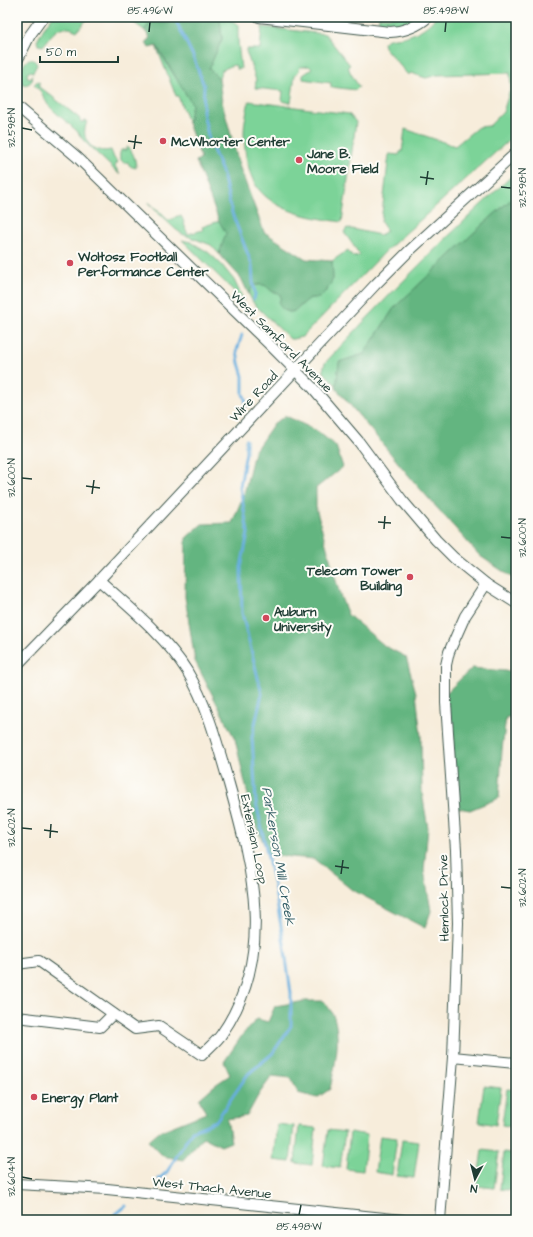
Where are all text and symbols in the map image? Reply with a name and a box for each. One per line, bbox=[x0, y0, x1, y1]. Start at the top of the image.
text: 85.496°W bbox=[127, 4, 173, 18]
text: 85.498°W bbox=[423, 4, 469, 18]
scale bar bbox=[40, 38, 118, 64]
text: 50 m bbox=[46, 44, 77, 61]
text: 32.598°N bbox=[5, 108, 19, 148]
place label: McWhorter Center bbox=[171, 133, 291, 151]
marker: McWhorter Center bbox=[158, 136, 168, 146]
place label: Jane B. Moore Field bbox=[306, 145, 379, 178]
marker: Jane B. Moore Field bbox=[294, 155, 304, 165]
text: 32.598°N bbox=[516, 168, 530, 208]
place label: Woltosz Football Performance Center bbox=[77, 248, 209, 281]
marker: Woltosz Football Performance Center bbox=[65, 258, 75, 268]
street label: West Samford Avenue bbox=[226, 287, 336, 397]
street label: Wire Road bbox=[226, 367, 282, 426]
text: 32.600°N bbox=[5, 458, 19, 498]
text: 32.600°N bbox=[516, 518, 530, 558]
place label: Telecom Tower Building bbox=[306, 562, 403, 597]
marker: Telecom Tower Building bbox=[405, 572, 415, 582]
place label: Auburn University bbox=[273, 603, 332, 637]
marker: Auburn University bbox=[261, 613, 271, 623]
water label: Parkerson Mill Creek bbox=[256, 785, 300, 927]
street label: Extension Loop bbox=[236, 793, 272, 886]
text: 32.602°N bbox=[5, 809, 19, 847]
street label: Hemlock Drive bbox=[434, 854, 454, 942]
text: 32.602°N bbox=[516, 869, 530, 907]
place label: Energy Plant bbox=[42, 1089, 119, 1109]
marker: Energy Plant bbox=[29, 1092, 39, 1102]
text: 32.604°N bbox=[5, 1157, 19, 1197]
north arrow bbox=[455, 1159, 495, 1199]
street label: West Thach Avenue bbox=[152, 1173, 272, 1203]
text: N bbox=[469, 1181, 478, 1196]
text: 85.498°W bbox=[276, 1220, 322, 1234]

